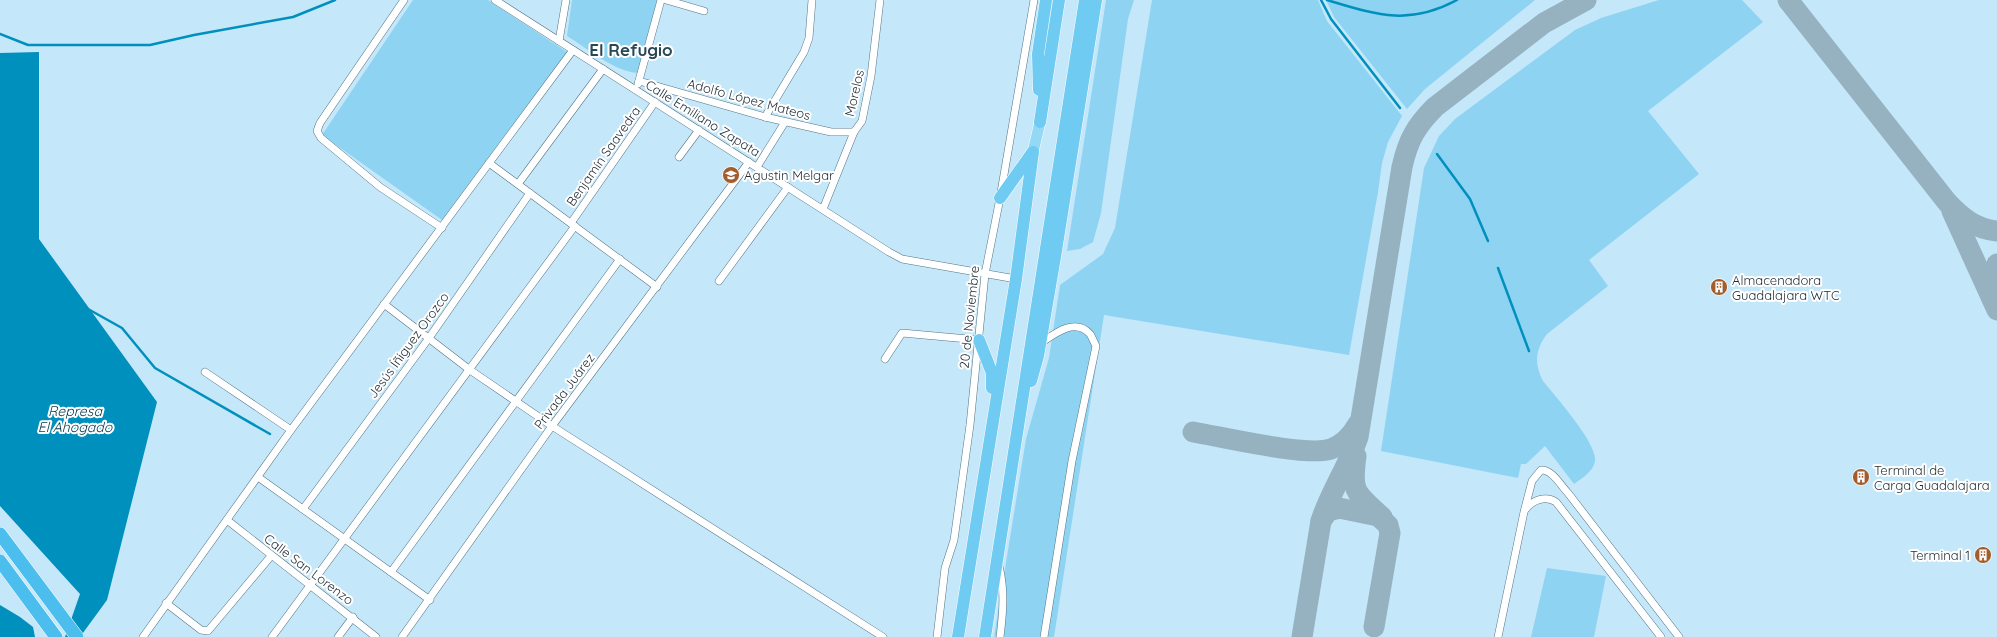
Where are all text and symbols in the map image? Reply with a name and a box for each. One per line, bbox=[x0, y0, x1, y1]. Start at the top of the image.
district label: El Refugio bbox=[589, 39, 673, 60]
street label: Morelos bbox=[841, 68, 867, 118]
street label: Adolfo López Mateos bbox=[686, 75, 812, 123]
street label: Calle Emiliano Zapata bbox=[643, 76, 763, 160]
street label: Benjamín Saavedra bbox=[563, 103, 643, 209]
school or university icon: Agustin Melgar bbox=[721, 165, 741, 185]
place label: Agustin Melgar bbox=[744, 167, 834, 183]
street label: 20 de Noviembre bbox=[956, 265, 982, 369]
place label: Almacenadora Guadalajara WTC bbox=[1732, 272, 1840, 303]
building icon: Almacenadora Guadalajara WTC bbox=[1709, 277, 1729, 297]
street label: Jesús Íñiguez Orozco bbox=[364, 289, 452, 401]
street label: Privada Juárez bbox=[530, 350, 598, 432]
water label: Represa El Ahogado bbox=[38, 402, 113, 436]
place label: Terminal de Carga Guadalajara bbox=[1874, 462, 1990, 493]
building icon: Terminal de Carga Guadalajara bbox=[1851, 467, 1871, 487]
street label: Calle San Lorenzo bbox=[261, 530, 357, 608]
building icon: Terminal 1 bbox=[1973, 545, 1993, 565]
place label: Terminal 1 bbox=[1910, 547, 1970, 563]

